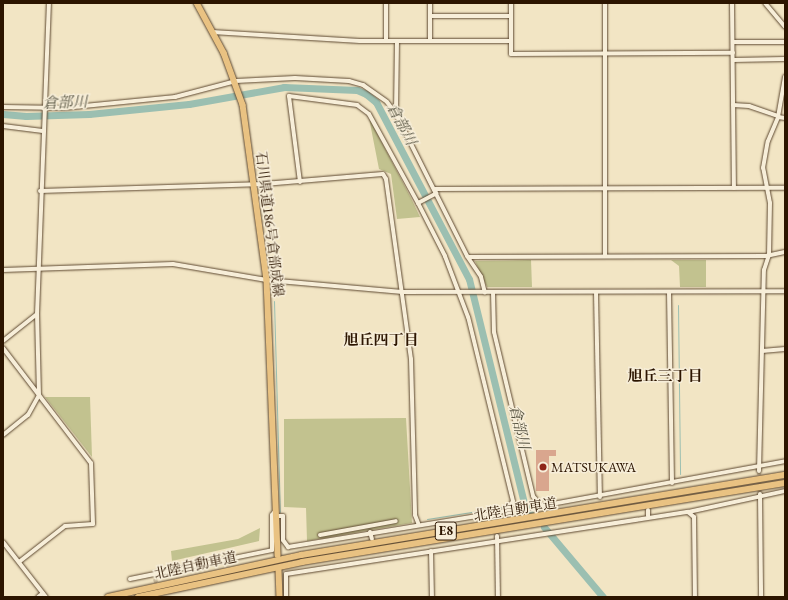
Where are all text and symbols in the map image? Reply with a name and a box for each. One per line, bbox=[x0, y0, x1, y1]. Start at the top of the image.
water label: 倉部川 bbox=[42, 92, 88, 112]
water label: 倉部川 bbox=[383, 100, 421, 148]
street label: 石川県道186号倉部成線 bbox=[253, 150, 287, 298]
district label: 旭丘四丁目 bbox=[344, 331, 418, 349]
district label: 旭丘三丁目 bbox=[628, 367, 702, 385]
water label: 倉部川 bbox=[506, 403, 534, 451]
place label: MATSUKAWA bbox=[551, 459, 636, 475]
marker: MATSUKAWA bbox=[538, 462, 548, 472]
street label: 北陸自動車道 bbox=[472, 494, 558, 524]
road number: E8 bbox=[434, 520, 458, 542]
street label: 北陸自動車道 bbox=[152, 548, 238, 582]

